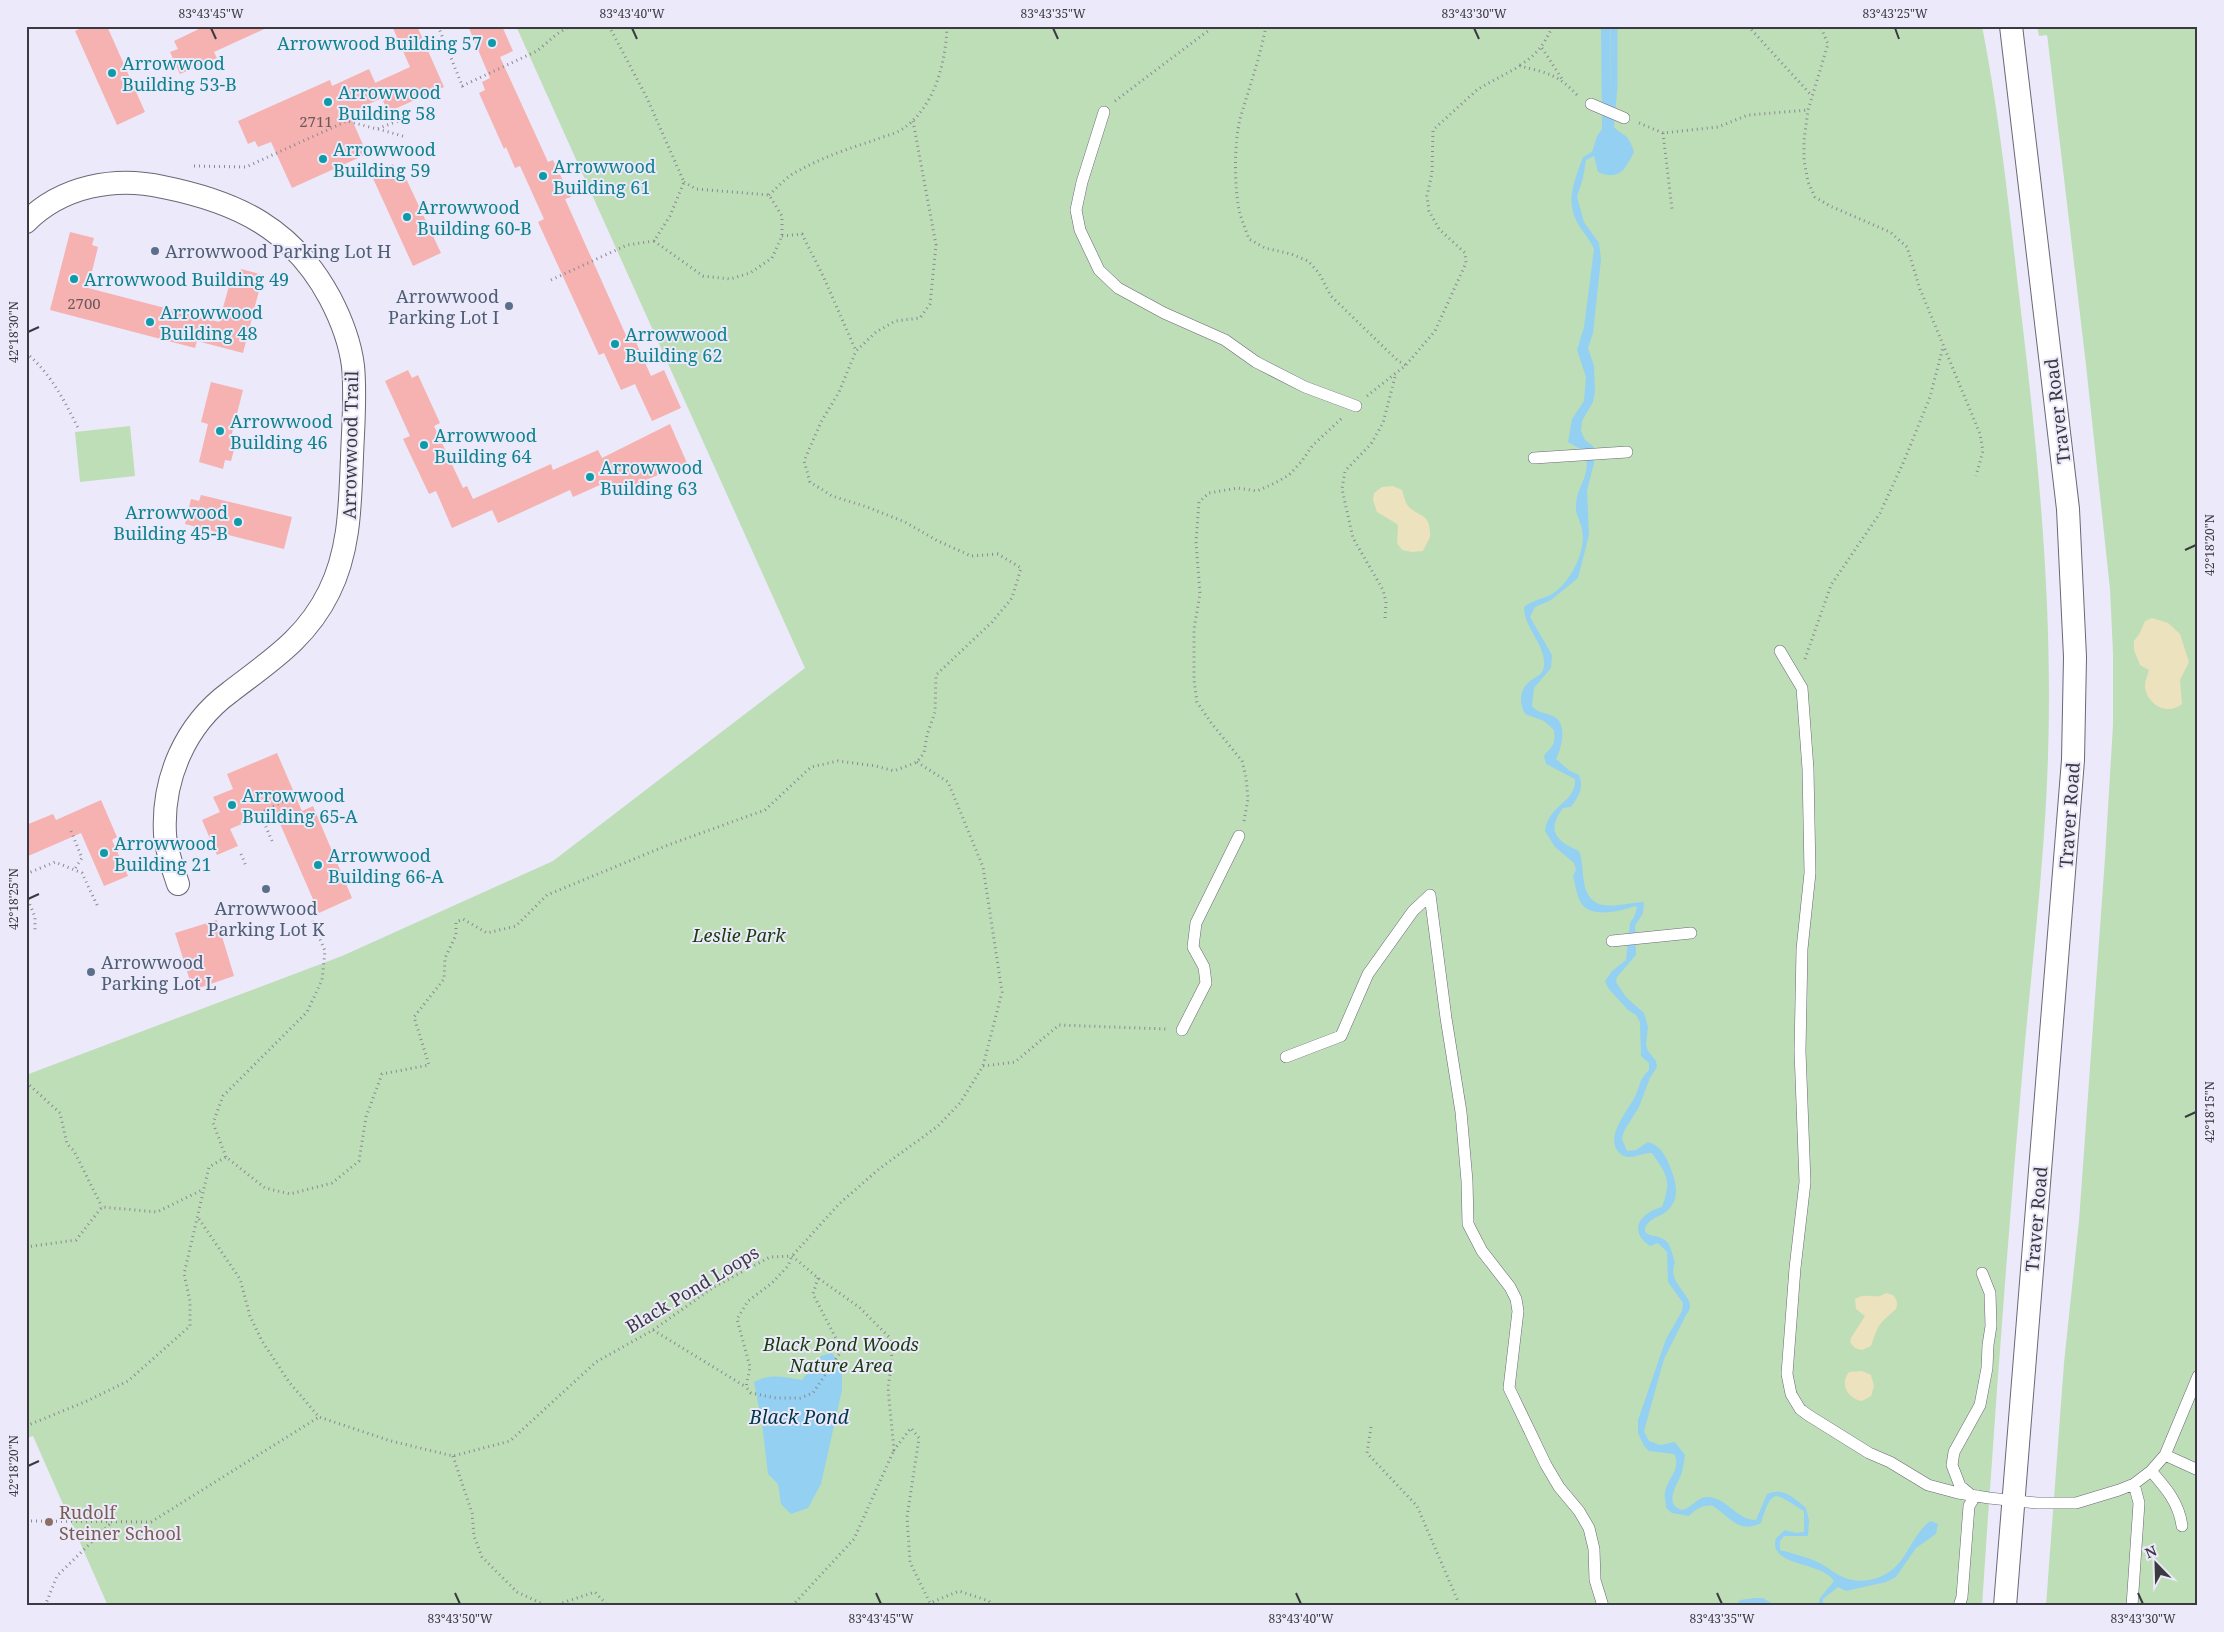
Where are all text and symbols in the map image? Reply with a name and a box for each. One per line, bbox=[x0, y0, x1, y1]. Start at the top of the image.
text: 83°43'45"W bbox=[178, 5, 244, 22]
text: 83°43'40"W bbox=[599, 5, 665, 22]
text: 83°43'35"W bbox=[1020, 5, 1086, 22]
text: 83°43'30"W bbox=[1441, 5, 1507, 22]
text: 83°43'25"W bbox=[1862, 5, 1928, 22]
place label: Arrowwood Building 57 bbox=[277, 31, 482, 55]
marker: Arrowwood Building 57 bbox=[486, 37, 498, 49]
place label: Arrowwood Building 53-B bbox=[122, 51, 237, 96]
marker: Arrowwood Building 53-B bbox=[106, 67, 118, 79]
place label: Arrowwood Building 58 bbox=[338, 80, 441, 125]
marker: Arrowwood Building 58 bbox=[322, 96, 334, 108]
house number: 2711 bbox=[299, 111, 333, 131]
place label: Arrowwood Building 59 bbox=[333, 137, 436, 182]
marker: Arrowwood Building 59 bbox=[317, 153, 329, 165]
place label: Arrowwood Building 61 bbox=[553, 154, 656, 199]
marker: Arrowwood Building 61 bbox=[537, 170, 549, 182]
place label: Arrowwood Building 60-B bbox=[417, 195, 532, 240]
marker: Arrowwood Building 60-B bbox=[401, 211, 413, 223]
place label: Arrowwood Parking Lot H bbox=[165, 239, 391, 263]
marker: Arrowwood Parking Lot H bbox=[149, 245, 161, 257]
place label: Arrowwood Building 49 bbox=[84, 267, 289, 291]
marker: Arrowwood Building 49 bbox=[68, 273, 80, 285]
place label: Arrowwood Parking Lot I bbox=[388, 284, 499, 329]
house number: 2700 bbox=[67, 293, 101, 313]
place label: Arrowwood Building 48 bbox=[160, 300, 263, 345]
marker: Arrowwood Parking Lot I bbox=[503, 300, 515, 312]
text: 42°18'30"N bbox=[5, 301, 22, 363]
marker: Arrowwood Building 48 bbox=[144, 316, 156, 328]
place label: Arrowwood Building 62 bbox=[625, 322, 728, 367]
marker: Arrowwood Building 62 bbox=[609, 338, 621, 350]
street label: Traver Road bbox=[2039, 357, 2075, 465]
street label: Arrowwood Trail bbox=[337, 370, 363, 519]
place label: Arrowwood Building 46 bbox=[230, 409, 333, 454]
place label: Arrowwood Building 64 bbox=[434, 423, 537, 468]
marker: Arrowwood Building 46 bbox=[214, 425, 226, 437]
marker: Arrowwood Building 64 bbox=[418, 439, 430, 451]
place label: Arrowwood Building 63 bbox=[600, 455, 703, 500]
marker: Arrowwood Building 63 bbox=[584, 471, 596, 483]
place label: Arrowwood Building 45-B bbox=[113, 500, 228, 545]
text: 42°18'20"N bbox=[2201, 514, 2218, 576]
marker: Arrowwood Building 45-B bbox=[232, 516, 244, 528]
street label: Traver Road bbox=[2053, 761, 2085, 869]
place label: Arrowwood Building 65-A bbox=[242, 783, 358, 828]
marker: Arrowwood Building 65-A bbox=[226, 799, 238, 811]
place label: Arrowwood Building 21 bbox=[114, 831, 217, 876]
place label: Arrowwood Building 66-A bbox=[328, 843, 444, 888]
marker: Arrowwood Building 21 bbox=[98, 847, 110, 859]
marker: Arrowwood Building 66-A bbox=[312, 859, 324, 871]
text: 42°18'25"N bbox=[5, 868, 22, 930]
marker: Arrowwood Parking Lot K bbox=[260, 883, 272, 895]
place label: Arrowwood Parking Lot K bbox=[208, 896, 325, 941]
park label: Leslie Park bbox=[691, 923, 786, 947]
place label: Arrowwood Parking Lot L bbox=[101, 950, 217, 995]
marker: Arrowwood Parking Lot L bbox=[85, 966, 97, 978]
text: 42°18'15"N bbox=[2201, 1081, 2218, 1143]
street label: Traver Road bbox=[2019, 1165, 2053, 1273]
street label: Black Pond Loops bbox=[621, 1240, 763, 1338]
park label: Black Pond Woods Nature Area bbox=[762, 1332, 919, 1377]
water label: Black Pond bbox=[748, 1404, 850, 1430]
text: 42°18'20"N bbox=[5, 1435, 22, 1497]
place label: Rudolf Steiner School bbox=[59, 1500, 182, 1545]
marker: Rudolf Steiner School bbox=[43, 1516, 55, 1528]
north arrow bbox=[2132, 1540, 2182, 1590]
text: N bbox=[2142, 1541, 2160, 1562]
text: 83°43'50"W bbox=[427, 1610, 493, 1627]
text: 83°43'45"W bbox=[848, 1610, 914, 1627]
text: 83°43'40"W bbox=[1268, 1610, 1334, 1627]
text: 83°43'35"W bbox=[1689, 1610, 1755, 1627]
text: 83°43'30"W bbox=[2110, 1610, 2176, 1627]

